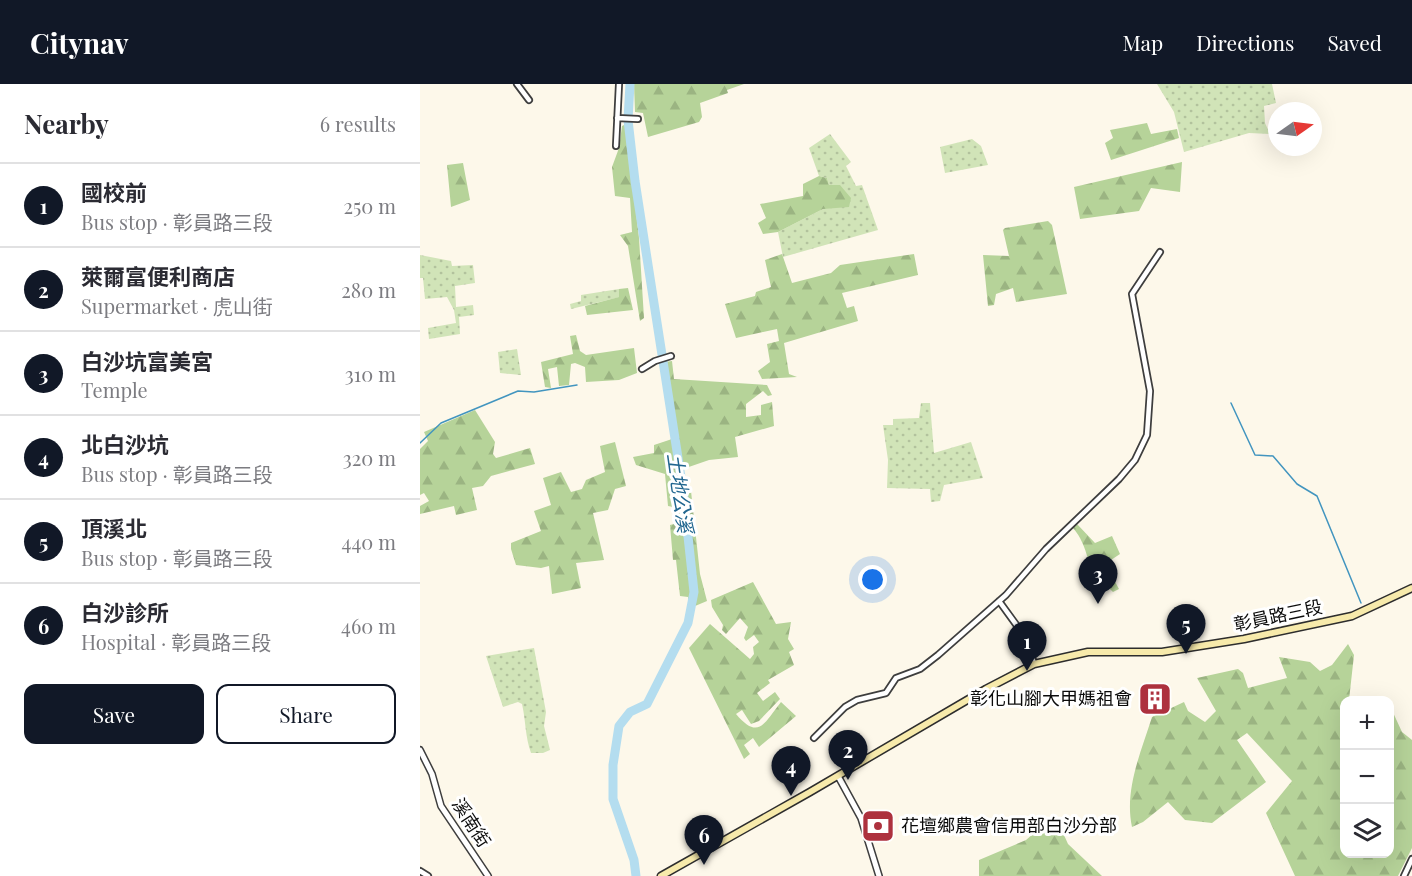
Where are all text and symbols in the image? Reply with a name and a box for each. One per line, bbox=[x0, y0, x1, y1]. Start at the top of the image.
text: Citynav bbox=[30, 24, 129, 61]
text: Map bbox=[1122, 28, 1163, 56]
text: Directions bbox=[1196, 28, 1294, 56]
text: Saved bbox=[1327, 28, 1382, 56]
north arrow bbox=[1268, 102, 1322, 156]
text: Nearby bbox=[24, 106, 109, 141]
text: 6 results bbox=[320, 110, 396, 137]
text: 國校前 bbox=[81, 177, 147, 207]
text: 1 bbox=[40, 192, 47, 219]
text: 250 m bbox=[343, 192, 396, 219]
text: Bus stop · 彰員路三段 bbox=[81, 208, 273, 235]
text: 萊爾富便利商店 bbox=[81, 261, 235, 291]
text: 2 bbox=[38, 276, 49, 303]
text: 280 m bbox=[341, 276, 396, 303]
text: Supermarket · 虎山街 bbox=[81, 292, 273, 319]
text: 白沙坑富美宮 bbox=[81, 346, 213, 376]
text: 3 bbox=[39, 360, 48, 387]
text: 310 m bbox=[345, 360, 396, 387]
text: Temple bbox=[81, 376, 148, 403]
text: 北白沙坑 bbox=[81, 429, 169, 459]
text: 4 bbox=[38, 444, 49, 471]
text: 320 m bbox=[343, 444, 396, 471]
water label: 土地公溪 bbox=[663, 451, 701, 537]
text: Bus stop · 彰員路三段 bbox=[81, 460, 273, 487]
text: 頂溪北 bbox=[81, 513, 147, 543]
text: 5 bbox=[39, 528, 48, 555]
text: 440 m bbox=[342, 528, 396, 555]
text: Bus stop · 彰員路三段 bbox=[81, 544, 273, 571]
pin: 3 bbox=[1078, 554, 1118, 604]
your location bbox=[858, 565, 887, 594]
street label: 彰員路三段 bbox=[1231, 594, 1324, 636]
text: 白沙診所 bbox=[81, 597, 169, 627]
pin: 5 bbox=[1166, 604, 1206, 654]
text: 6 bbox=[38, 612, 49, 639]
text: 460 m bbox=[341, 612, 396, 639]
pin: 1 bbox=[1008, 622, 1046, 671]
text: Hospital · 彰員路三段 bbox=[81, 628, 271, 655]
building icon: 彰化山腳大甲媽祖會 bbox=[1137, 681, 1173, 717]
button: Save bbox=[24, 684, 204, 744]
button: Share bbox=[216, 684, 396, 744]
place label: 彰化山腳大甲媽祖會 bbox=[970, 686, 1132, 710]
map controls bbox=[1340, 696, 1394, 858]
button: + bbox=[1340, 696, 1394, 750]
pin: 2 bbox=[828, 730, 868, 780]
pin: 4 bbox=[772, 746, 811, 796]
button: − bbox=[1340, 750, 1394, 804]
street label: 溪南街 bbox=[447, 793, 497, 852]
button: layers bbox=[1340, 804, 1394, 858]
bank icon: 花壇鄉農會信用部白沙分部 bbox=[860, 808, 896, 844]
place label: 花壇鄉農會信用部白沙分部 bbox=[901, 813, 1117, 837]
pin: 6 bbox=[684, 816, 724, 865]

